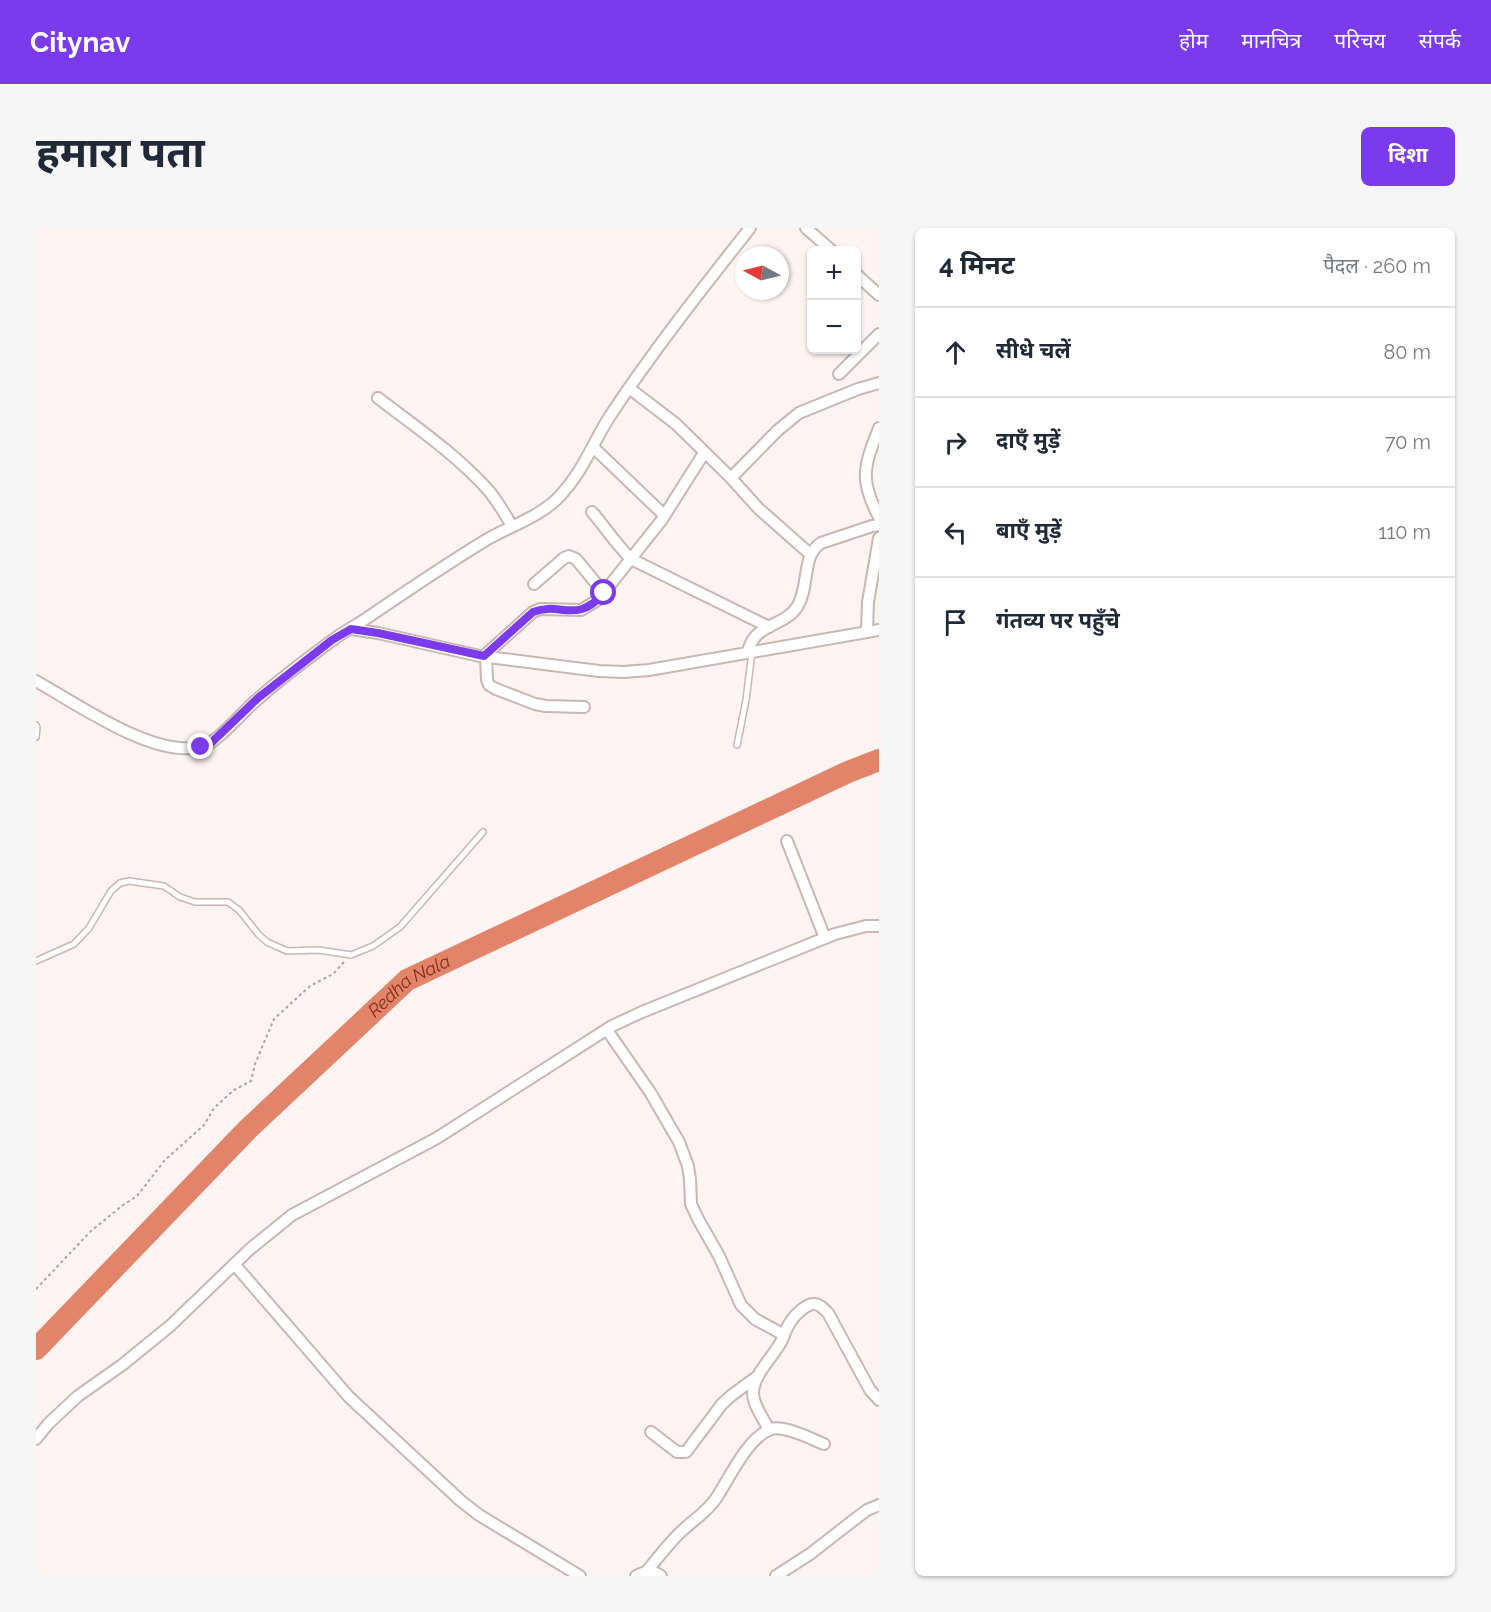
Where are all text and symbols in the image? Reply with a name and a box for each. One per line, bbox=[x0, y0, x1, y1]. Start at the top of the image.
text: Citynav bbox=[30, 26, 130, 59]
text: होम bbox=[1179, 28, 1208, 53]
text: मानचित्र bbox=[1241, 28, 1301, 53]
text: परिचय bbox=[1334, 28, 1386, 53]
text: संपर्क bbox=[1419, 28, 1461, 53]
button: दिशा bbox=[1361, 127, 1455, 186]
text: हमारा पता bbox=[36, 128, 205, 177]
north arrow bbox=[735, 246, 789, 300]
map controls bbox=[807, 246, 861, 354]
button: + bbox=[807, 246, 861, 300]
text: 4 मिनट bbox=[939, 250, 1015, 280]
text: पैदल · 260 m bbox=[1323, 254, 1431, 278]
button: − bbox=[807, 300, 861, 354]
icon: ahead bbox=[939, 336, 972, 369]
text: सीधे चलें bbox=[996, 337, 1071, 363]
text: 80 m bbox=[1383, 340, 1431, 364]
icon: right bbox=[939, 426, 972, 459]
text: दाएँ मुड़ें bbox=[996, 427, 1060, 453]
text: 70 m bbox=[1385, 430, 1431, 454]
icon: left bbox=[939, 516, 972, 549]
text: बाएँ मुड़ें bbox=[996, 517, 1062, 543]
text: 110 m bbox=[1378, 520, 1431, 544]
route start bbox=[590, 579, 616, 605]
icon: arrive bbox=[939, 606, 972, 639]
text: गंतव्य पर पहुँचे bbox=[996, 607, 1120, 633]
route end bbox=[187, 733, 213, 759]
water label: Redha Nala bbox=[363, 950, 454, 1021]

